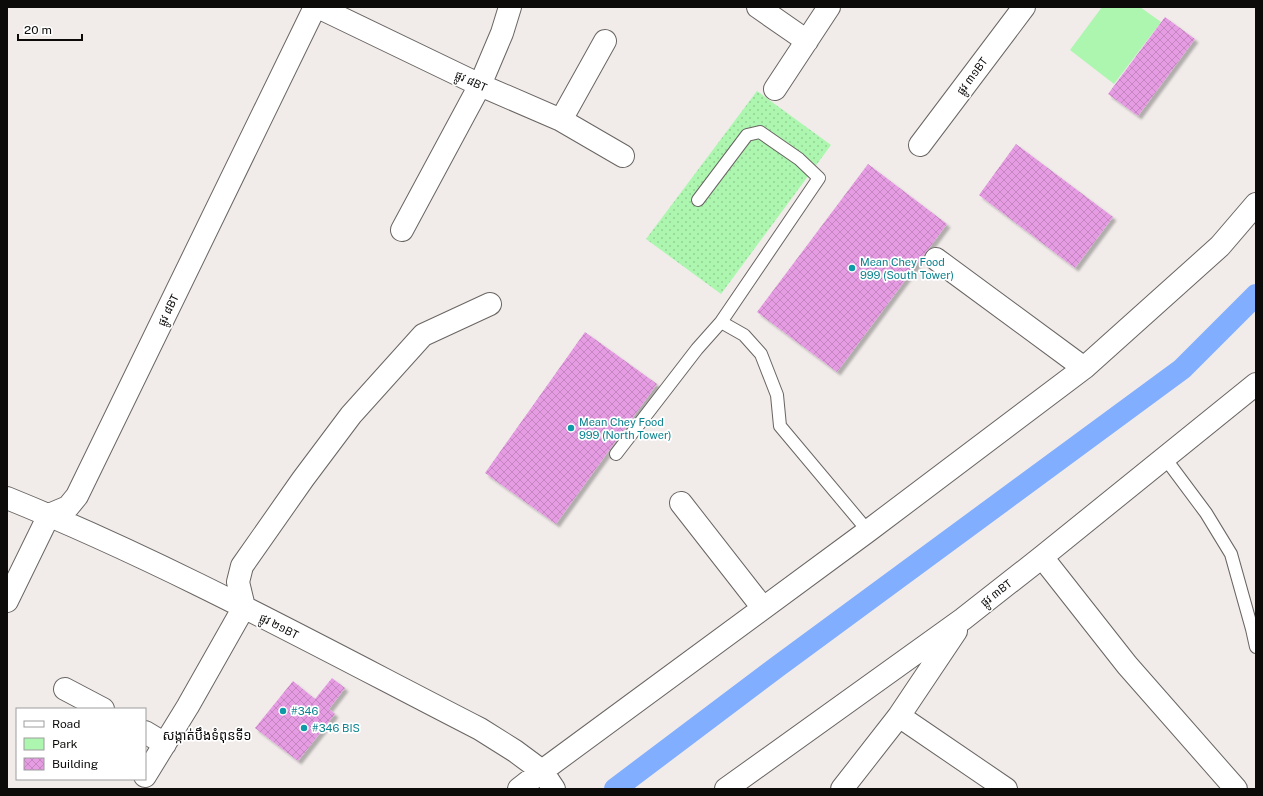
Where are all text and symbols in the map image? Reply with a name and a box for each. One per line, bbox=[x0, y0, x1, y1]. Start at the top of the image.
scale bar bbox=[18, 16, 82, 42]
text: 20 m bbox=[24, 23, 52, 37]
street label: ផ្លូវ ៣១BT bbox=[954, 55, 994, 99]
street label: ផ្លូវ ៨BT bbox=[451, 68, 489, 98]
place label: Mean Chey Food 999 (South Tower) bbox=[860, 256, 954, 281]
marker: Mean Chey Food 999 (South Tower) bbox=[847, 263, 857, 273]
street label: ផ្លូវ ៨BT bbox=[155, 292, 185, 330]
place label: Mean Chey Food 999 (North Tower) bbox=[579, 416, 671, 441]
marker: Mean Chey Food 999 (North Tower) bbox=[566, 423, 576, 433]
street label: ផ្លូវ ៣BT bbox=[978, 577, 1017, 612]
street label: ផ្លូវ ២១BT bbox=[256, 611, 301, 645]
place label: #346 bbox=[291, 705, 318, 717]
marker: #346 bbox=[278, 706, 288, 716]
legend bbox=[16, 708, 146, 780]
text: Road bbox=[52, 717, 80, 731]
place label: #346 BIS bbox=[312, 722, 360, 734]
marker: #346 BIS bbox=[299, 723, 309, 733]
district label: សង្កាត់បឹងទំពុនទី១ bbox=[162, 727, 252, 744]
text: Park bbox=[52, 737, 78, 751]
text: Building bbox=[52, 757, 98, 771]

